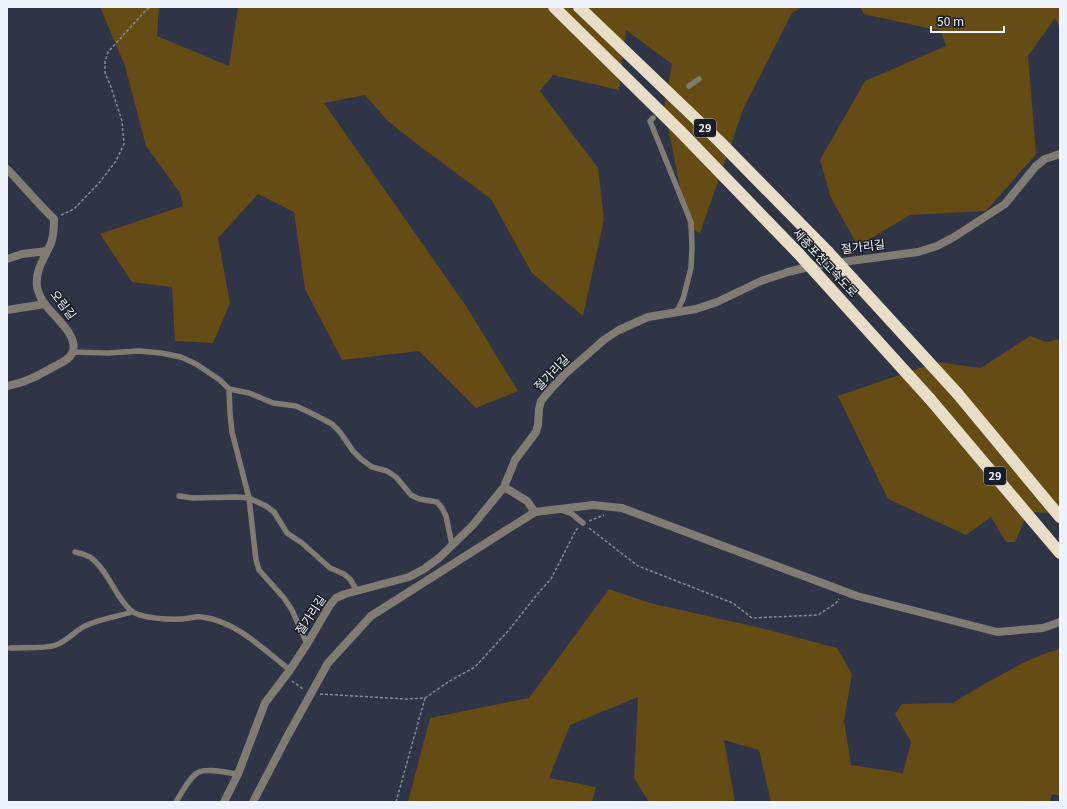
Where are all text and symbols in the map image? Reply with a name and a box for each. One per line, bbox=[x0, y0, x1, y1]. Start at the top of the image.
scale bar bbox=[931, 8, 1004, 34]
text: 50 m bbox=[937, 12, 964, 29]
road number: 29 bbox=[694, 119, 716, 137]
street label: 세종포천고속도로 bbox=[790, 224, 862, 300]
street label: 절가리길 bbox=[840, 234, 886, 257]
street label: 오림길 bbox=[47, 286, 81, 322]
street label: 절가리길 bbox=[529, 350, 572, 394]
road number: 29 bbox=[984, 467, 1006, 485]
street label: 절가리길 bbox=[291, 591, 329, 637]

